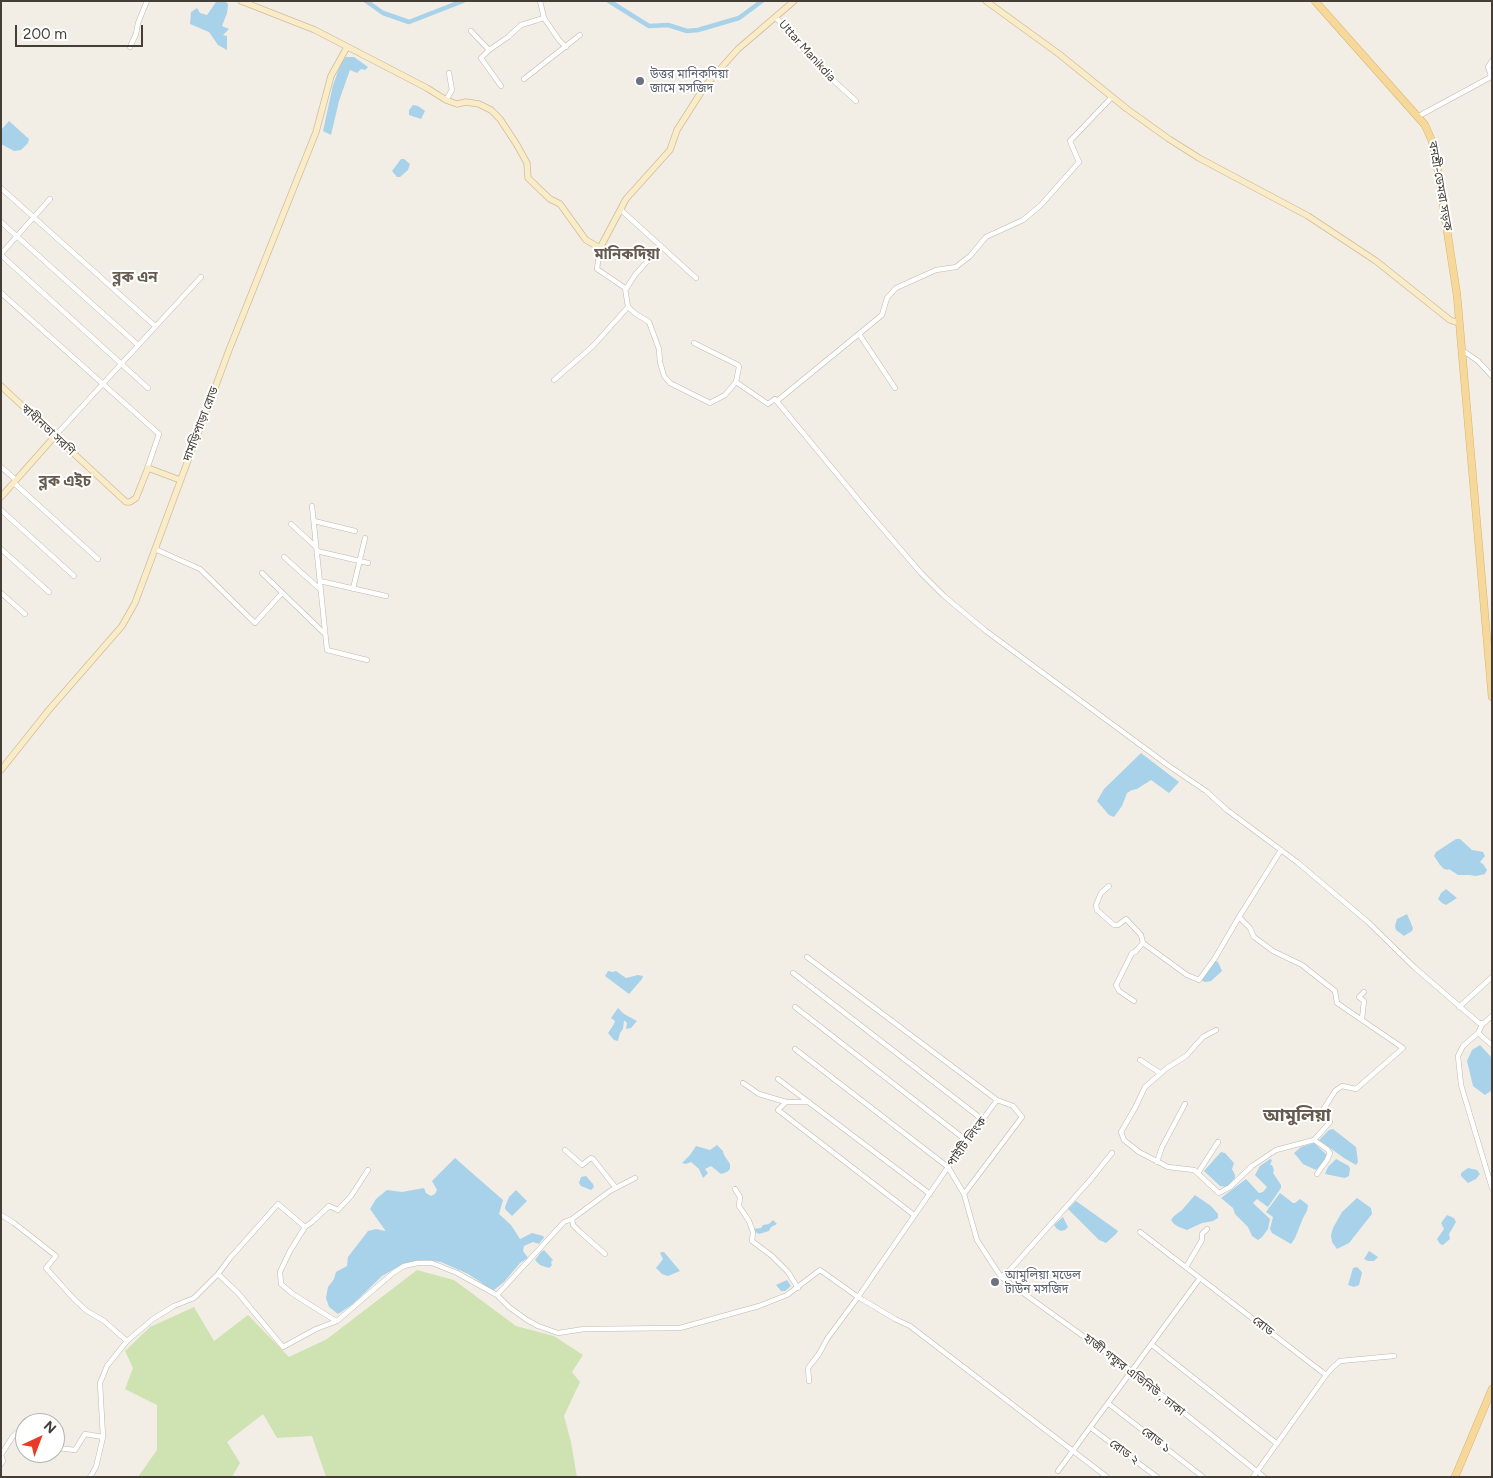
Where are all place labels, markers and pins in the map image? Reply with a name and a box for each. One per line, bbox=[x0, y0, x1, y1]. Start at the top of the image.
place label: উত্তর মানিকদিয়া জামে মসজিদ bbox=[650, 67, 728, 95]
marker: উত্তর মানিকদিয়া জামে মসজিদ bbox=[634, 75, 646, 87]
place label: আমুলিয়া মডেল টাউন মসজিদ bbox=[1005, 1268, 1081, 1296]
marker: আমুলিয়া মডেল টাউন মসজিদ bbox=[989, 1276, 1001, 1288]

